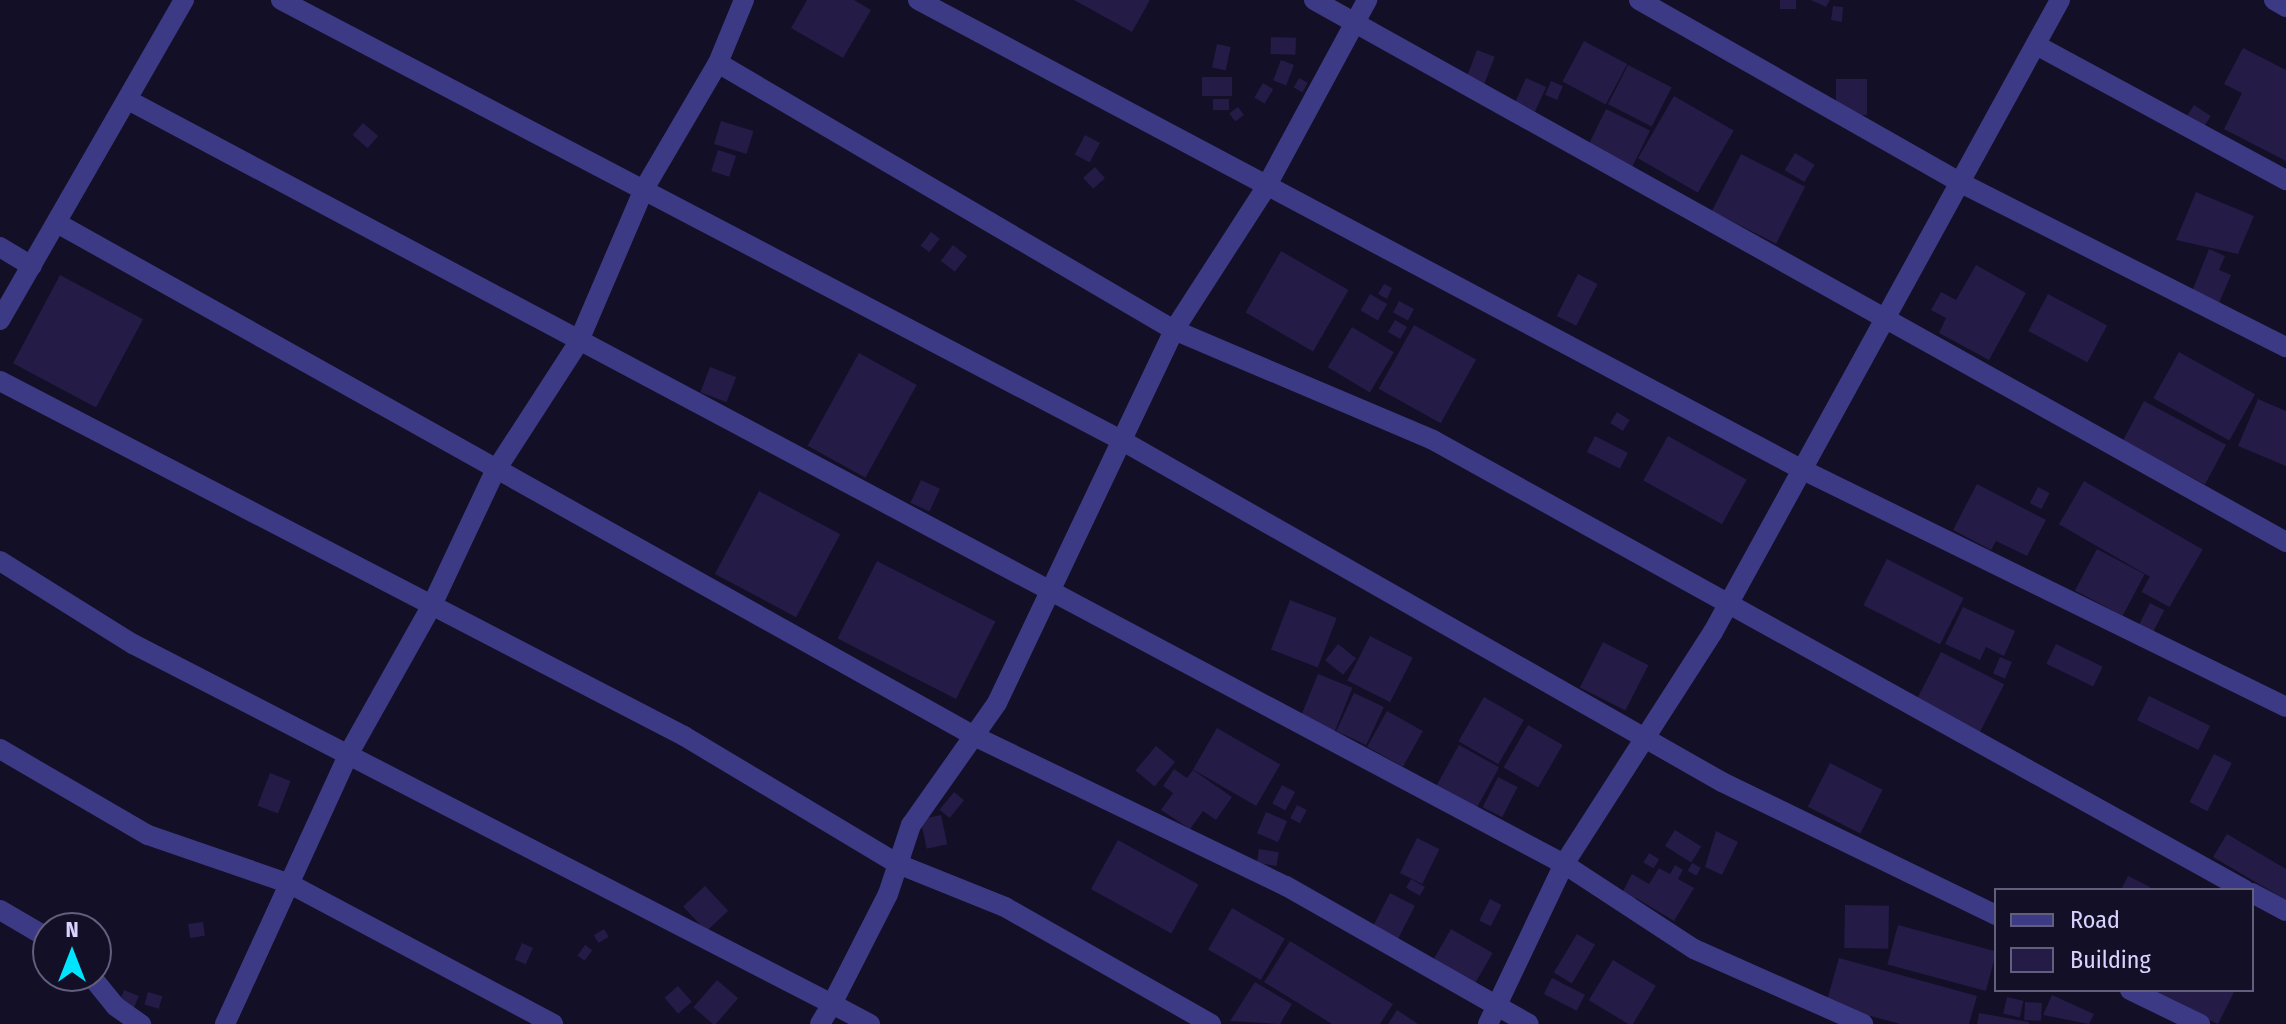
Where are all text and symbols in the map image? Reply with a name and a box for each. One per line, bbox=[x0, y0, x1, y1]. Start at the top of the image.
legend bbox=[1994, 888, 2254, 992]
text: Road bbox=[2070, 906, 2120, 934]
north arrow bbox=[32, 912, 112, 992]
text: N bbox=[65, 916, 79, 943]
text: Building bbox=[2070, 946, 2151, 974]

